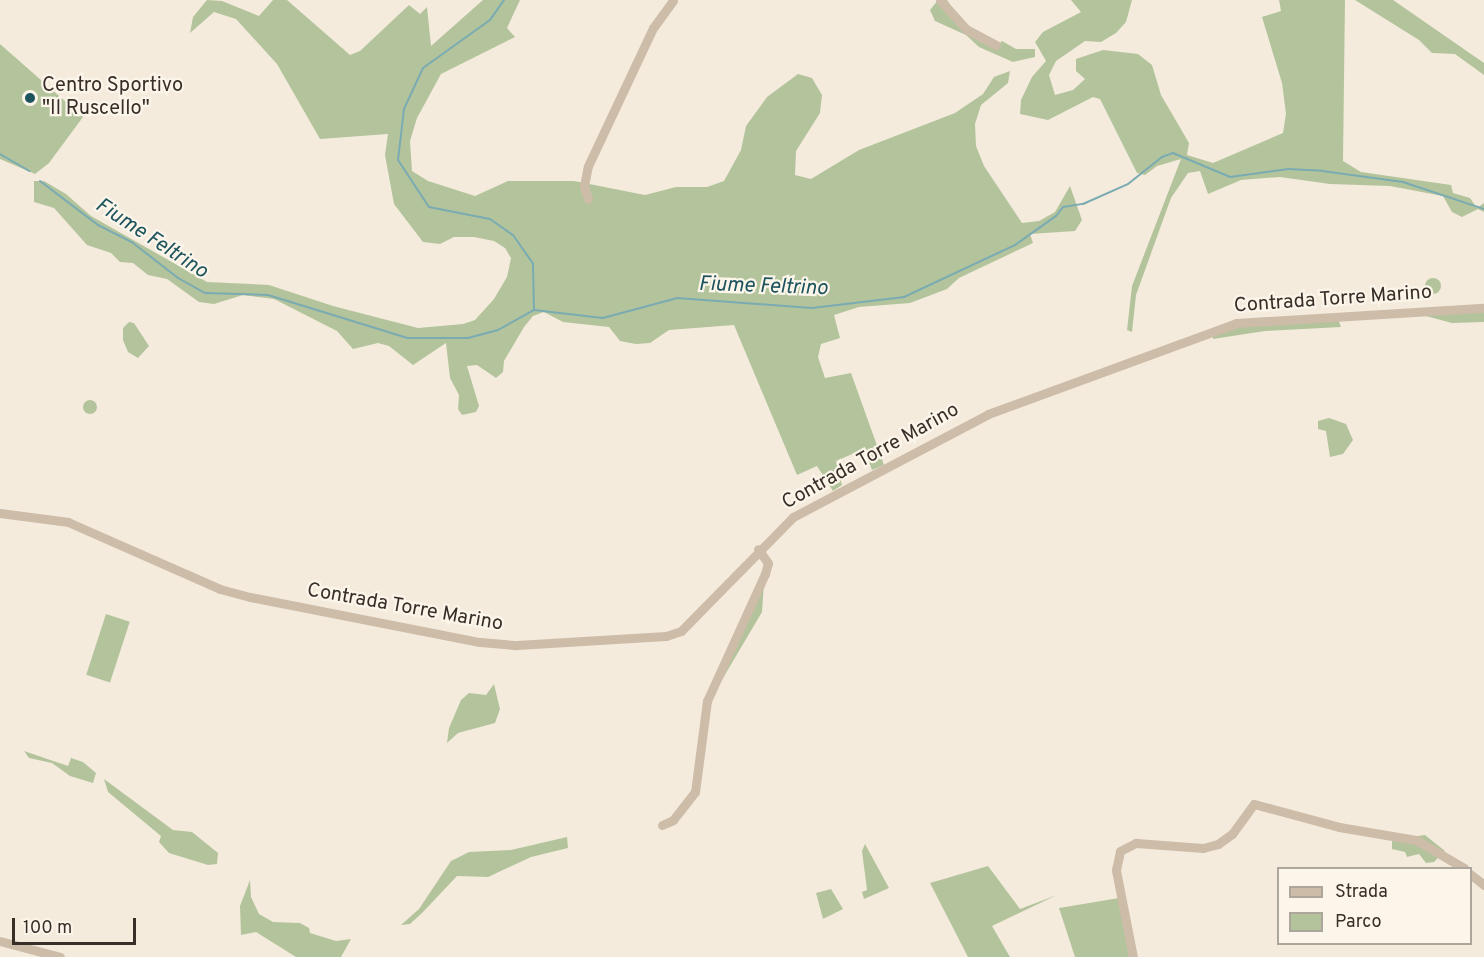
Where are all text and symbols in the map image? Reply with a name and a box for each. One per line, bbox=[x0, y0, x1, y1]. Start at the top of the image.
place label: Centro Sportivo "Il Ruscello" bbox=[42, 74, 183, 121]
marker: Centro Sportivo "Il Ruscello" bbox=[23, 91, 37, 105]
water label: Fiume Feltrino bbox=[90, 193, 212, 285]
water label: Fiume Feltrino bbox=[698, 272, 828, 302]
street label: Contrada Torre Marino bbox=[1233, 281, 1433, 319]
street label: Contrada Torre Marino bbox=[778, 398, 964, 516]
street label: Contrada Torre Marino bbox=[305, 579, 505, 637]
legend bbox=[1277, 867, 1472, 945]
text: Strada bbox=[1335, 881, 1388, 904]
scale bar bbox=[15, 906, 140, 944]
text: Parco bbox=[1335, 911, 1381, 934]
text: 100 m bbox=[23, 917, 72, 940]

